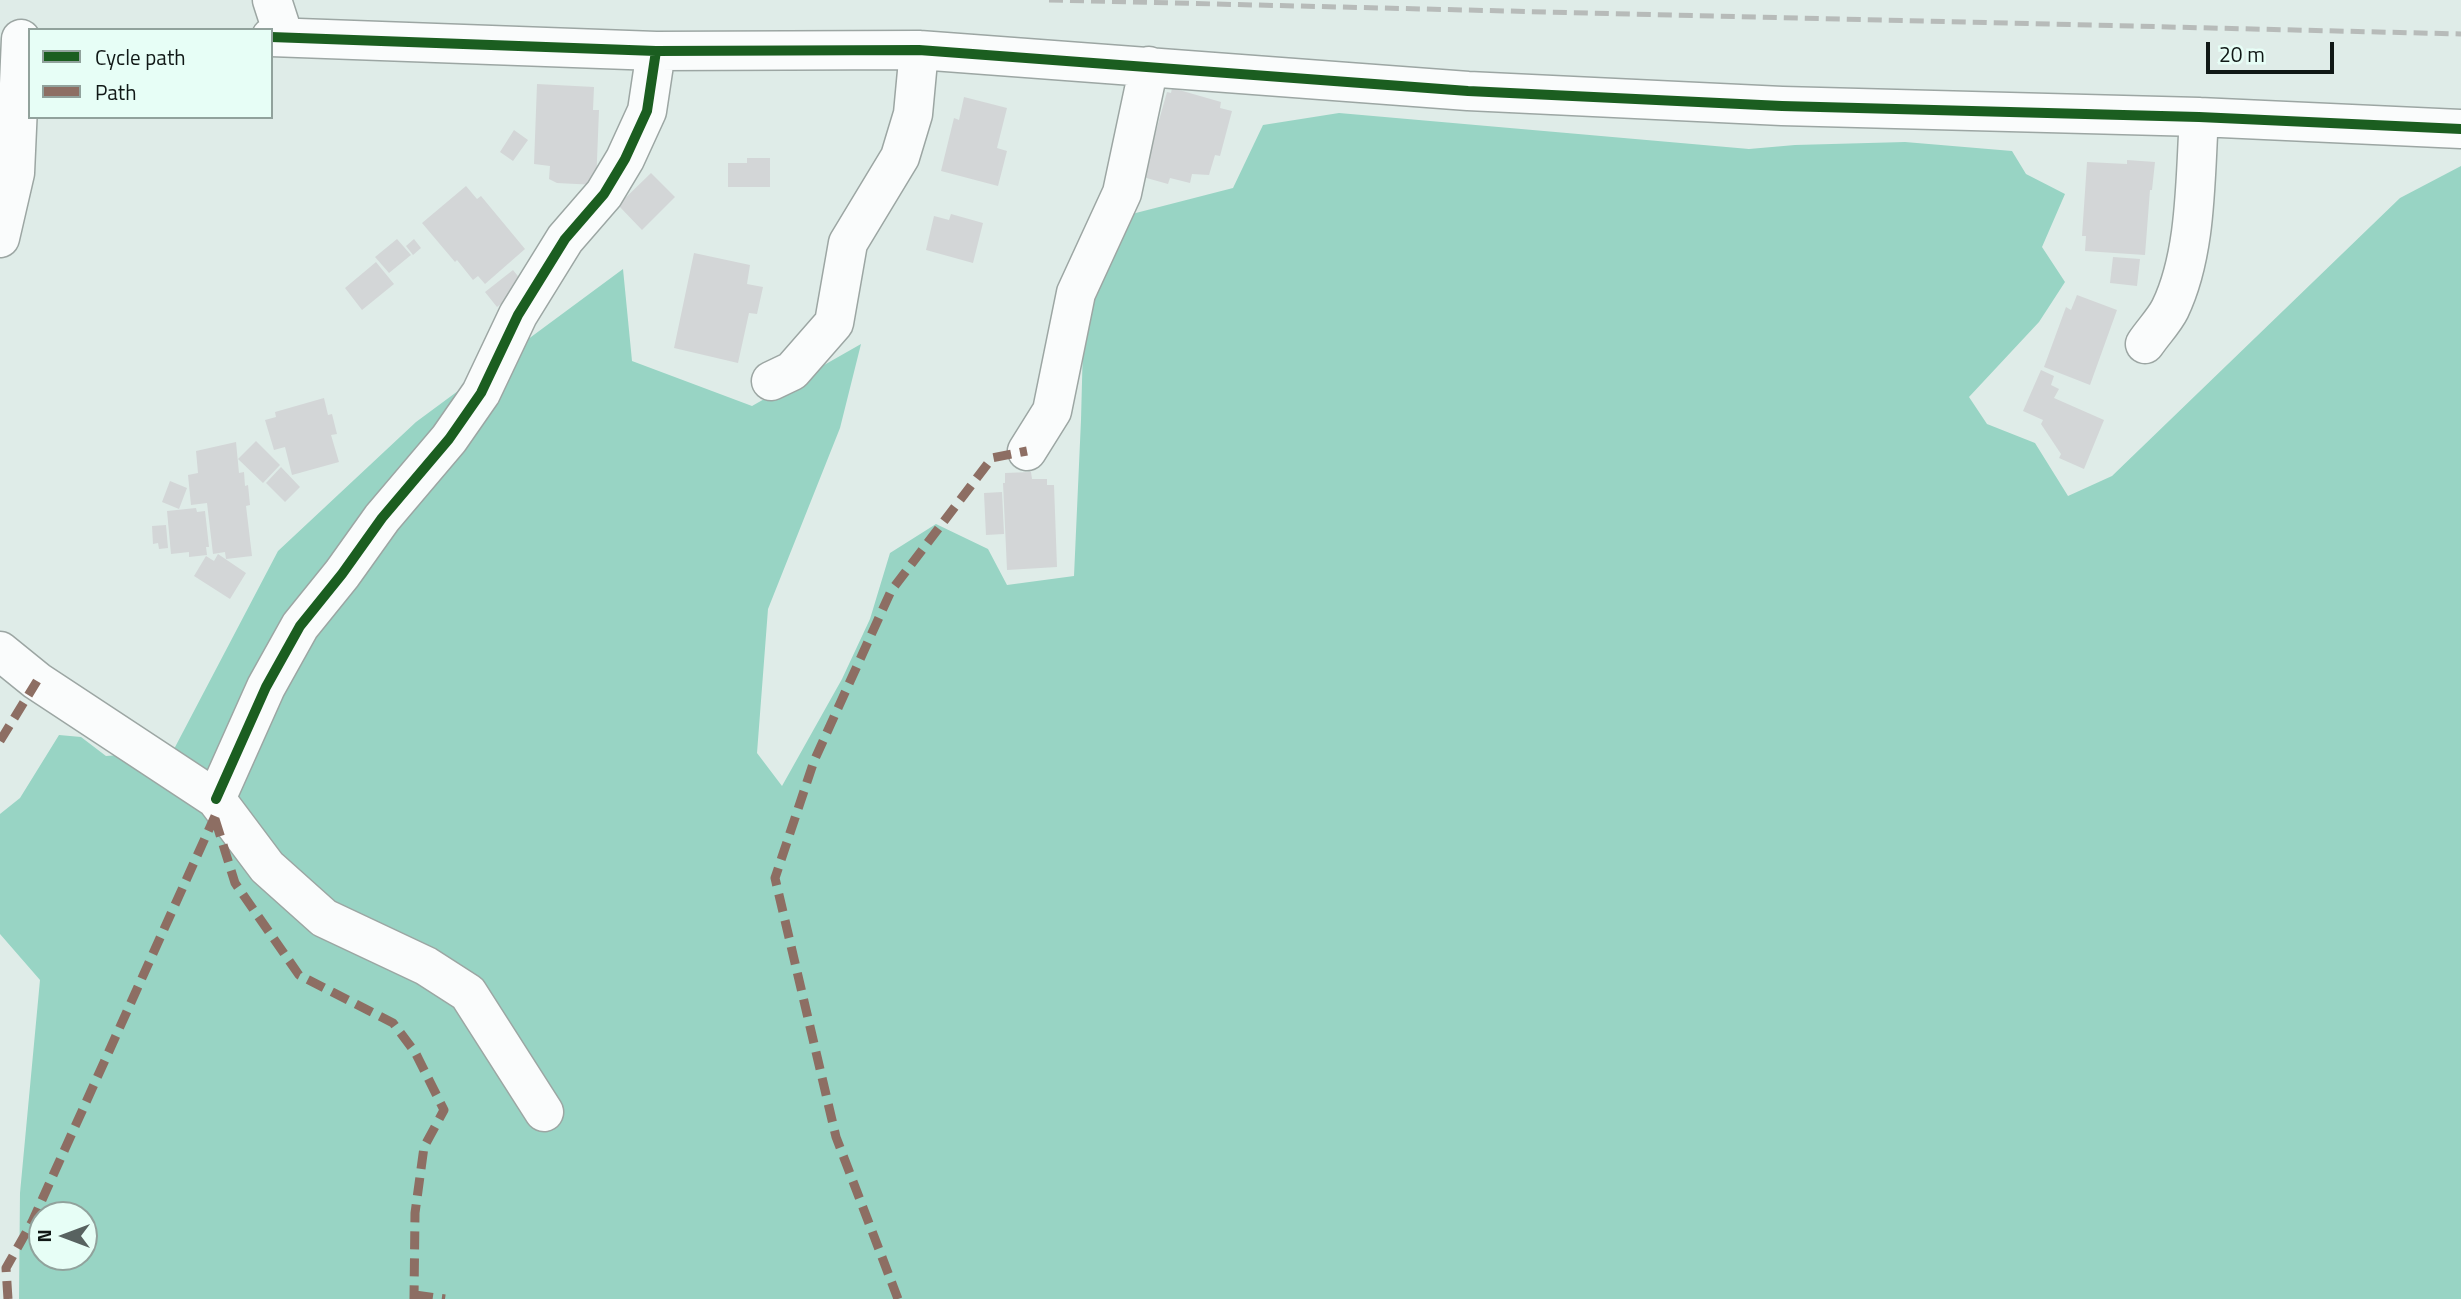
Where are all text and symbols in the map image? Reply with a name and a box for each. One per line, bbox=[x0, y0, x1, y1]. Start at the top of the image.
legend bbox=[28, 28, 273, 119]
scale bar bbox=[2209, 28, 2337, 72]
text: 20 m bbox=[2219, 38, 2265, 70]
text: Cycle path bbox=[95, 41, 186, 73]
text: Path bbox=[95, 76, 137, 108]
north arrow bbox=[28, 1201, 98, 1271]
text: N bbox=[29, 1229, 58, 1243]

